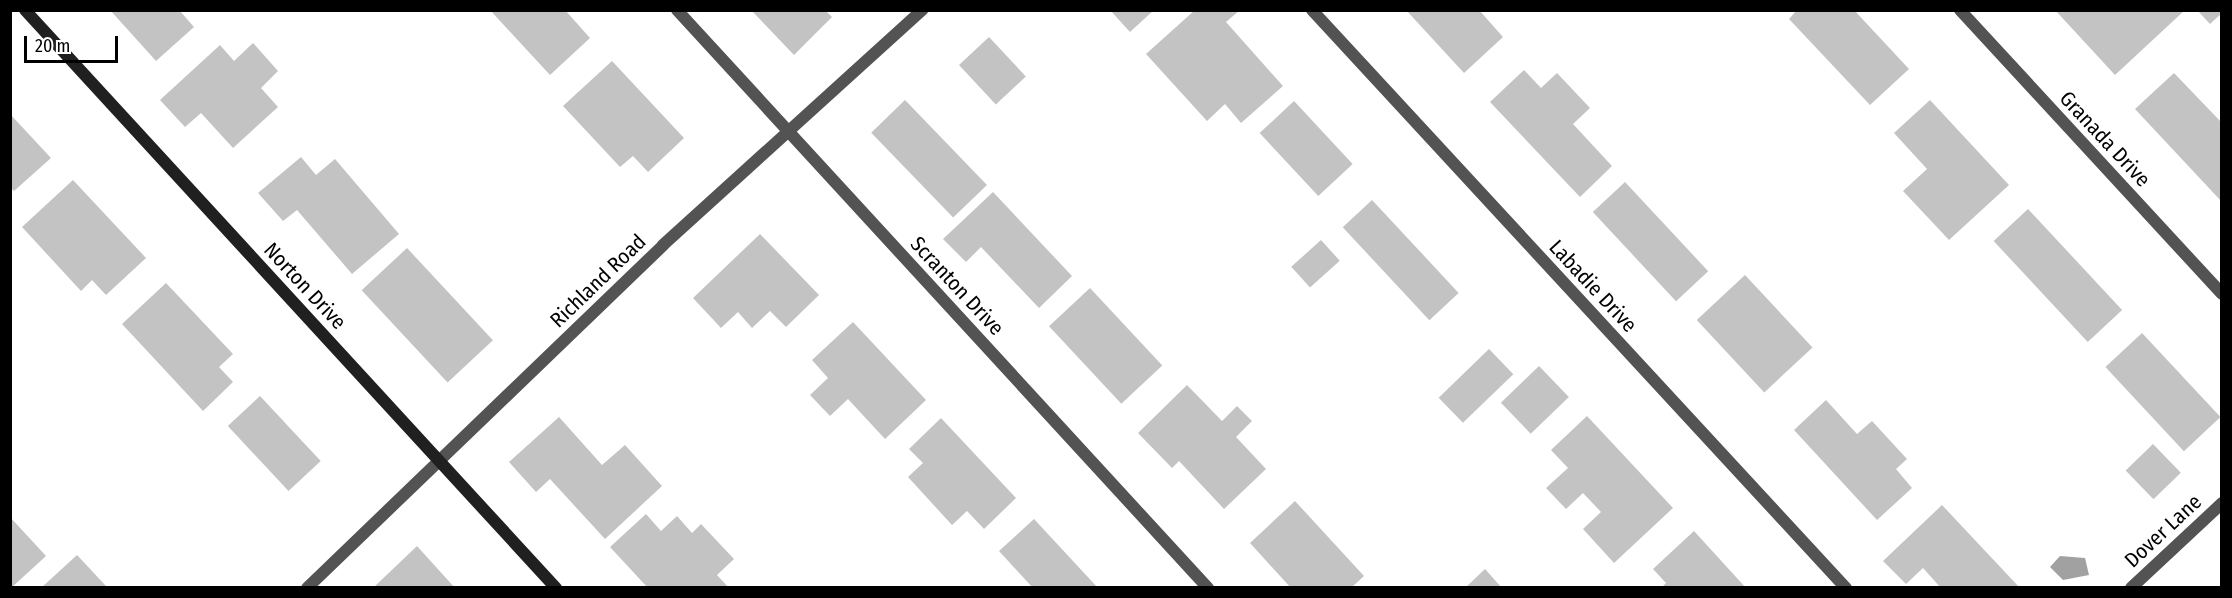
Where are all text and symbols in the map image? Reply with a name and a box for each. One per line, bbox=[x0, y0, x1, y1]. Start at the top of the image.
scale bar bbox=[27, 24, 122, 62]
text: 20 m bbox=[35, 35, 70, 57]
street label: Granada Drive bbox=[2054, 86, 2156, 192]
street label: Richland Road bbox=[545, 229, 651, 333]
street label: Scranton Drive bbox=[905, 232, 1009, 340]
street label: Labadie Drive bbox=[1544, 235, 1642, 337]
street label: Norton Drive bbox=[259, 237, 351, 335]
street label: Dover Lane bbox=[2119, 489, 2207, 573]

